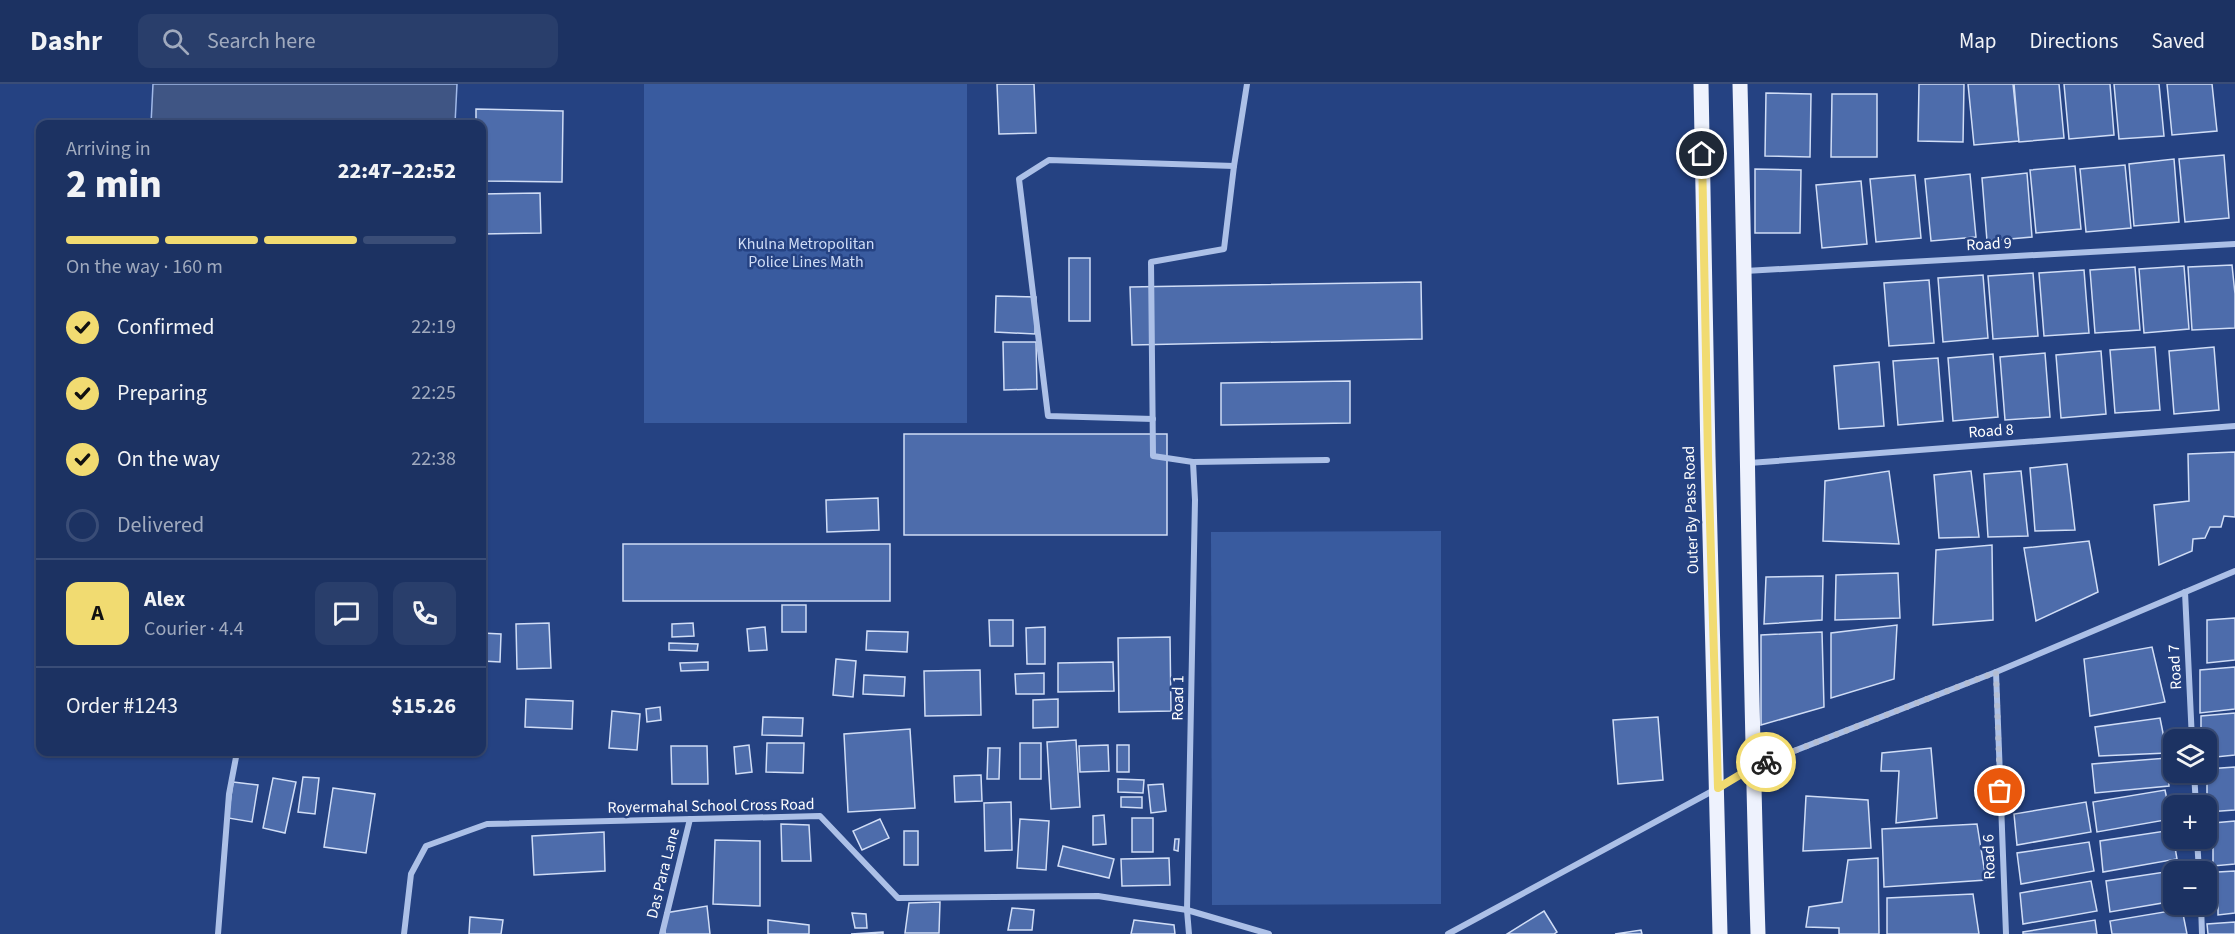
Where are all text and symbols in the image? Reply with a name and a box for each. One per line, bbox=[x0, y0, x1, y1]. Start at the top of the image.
search box bbox=[138, 14, 558, 68]
text: Dashr bbox=[30, 21, 102, 61]
icon: search bbox=[159, 25, 192, 58]
text: Search here bbox=[207, 25, 316, 57]
text: Map bbox=[1959, 26, 1997, 56]
text: Directions bbox=[2030, 26, 2118, 56]
text: Saved bbox=[2151, 26, 2205, 56]
pin bbox=[1676, 128, 1727, 179]
text: Arriving in bbox=[66, 135, 151, 163]
icon: home bbox=[1685, 137, 1718, 170]
text: 22:47–22:52 bbox=[338, 155, 456, 187]
text: 2 min bbox=[66, 157, 162, 213]
street label: Road 9 bbox=[1966, 232, 2012, 256]
park label: Khulna Metropolitan Police Lines Math bbox=[737, 233, 875, 273]
text: On the way · 160 m bbox=[66, 253, 223, 281]
icon: check bbox=[66, 311, 99, 344]
text: Confirmed bbox=[117, 311, 214, 343]
text: 22:19 bbox=[411, 313, 456, 341]
icon: check bbox=[66, 377, 99, 410]
text: Preparing bbox=[117, 377, 207, 409]
text: 22:25 bbox=[411, 379, 456, 407]
street label: Road 8 bbox=[1968, 418, 2015, 444]
icon: check bbox=[66, 443, 99, 476]
text: On the way bbox=[117, 443, 220, 475]
text: 22:38 bbox=[411, 445, 456, 473]
street label: Outer By Pass Road bbox=[1678, 445, 1704, 575]
text: Delivered bbox=[117, 509, 204, 541]
button: chat bbox=[315, 582, 378, 645]
button: phone bbox=[393, 582, 456, 645]
text: Alex bbox=[144, 583, 185, 615]
text: A bbox=[91, 597, 104, 629]
text: Courier · 4.4 bbox=[144, 615, 244, 643]
street label: Road 7 bbox=[2163, 644, 2187, 690]
street label: Road 1 bbox=[1167, 675, 1189, 721]
text: Order #1243 bbox=[66, 690, 178, 722]
text: $15.26 bbox=[391, 690, 456, 722]
map controls bbox=[2163, 729, 2217, 915]
button: layers bbox=[2163, 729, 2217, 783]
courier bbox=[1736, 732, 1796, 792]
icon: bike bbox=[1750, 746, 1783, 779]
pin bbox=[1974, 765, 2025, 816]
icon: bag bbox=[1983, 774, 2016, 807]
street label: Royermahal School Cross Road bbox=[607, 793, 815, 819]
button: + bbox=[2163, 795, 2217, 849]
street label: Das Para Lane bbox=[641, 825, 685, 921]
street label: Road 6 bbox=[1977, 834, 2001, 880]
button: − bbox=[2163, 861, 2217, 915]

